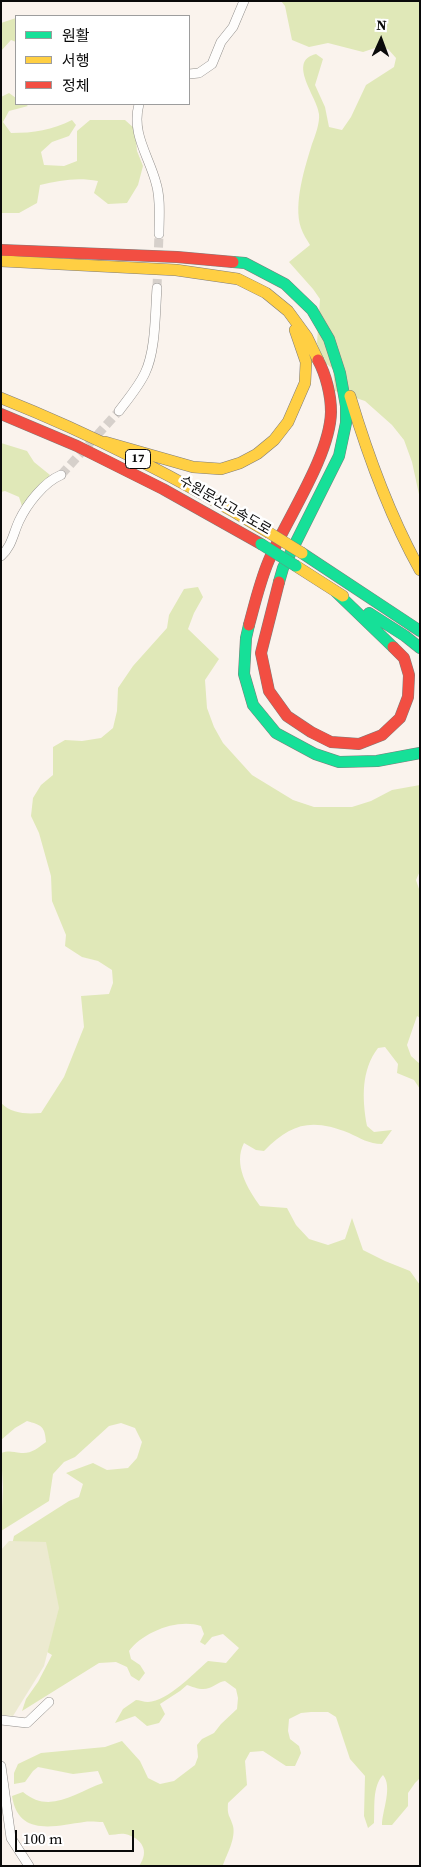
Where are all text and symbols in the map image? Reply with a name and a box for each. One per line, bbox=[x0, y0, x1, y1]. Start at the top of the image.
legend bbox=[15, 15, 190, 105]
north arrow bbox=[356, 15, 406, 65]
text: N bbox=[376, 15, 387, 35]
text: 원활 bbox=[62, 25, 90, 46]
text: 서행 bbox=[62, 50, 90, 71]
text: 정체 bbox=[62, 75, 90, 96]
road number: 17 bbox=[126, 449, 150, 468]
street label: 수원문산고속도로 bbox=[176, 473, 274, 539]
scale bar bbox=[18, 1820, 136, 1852]
text: 100 m bbox=[23, 1828, 63, 1849]

